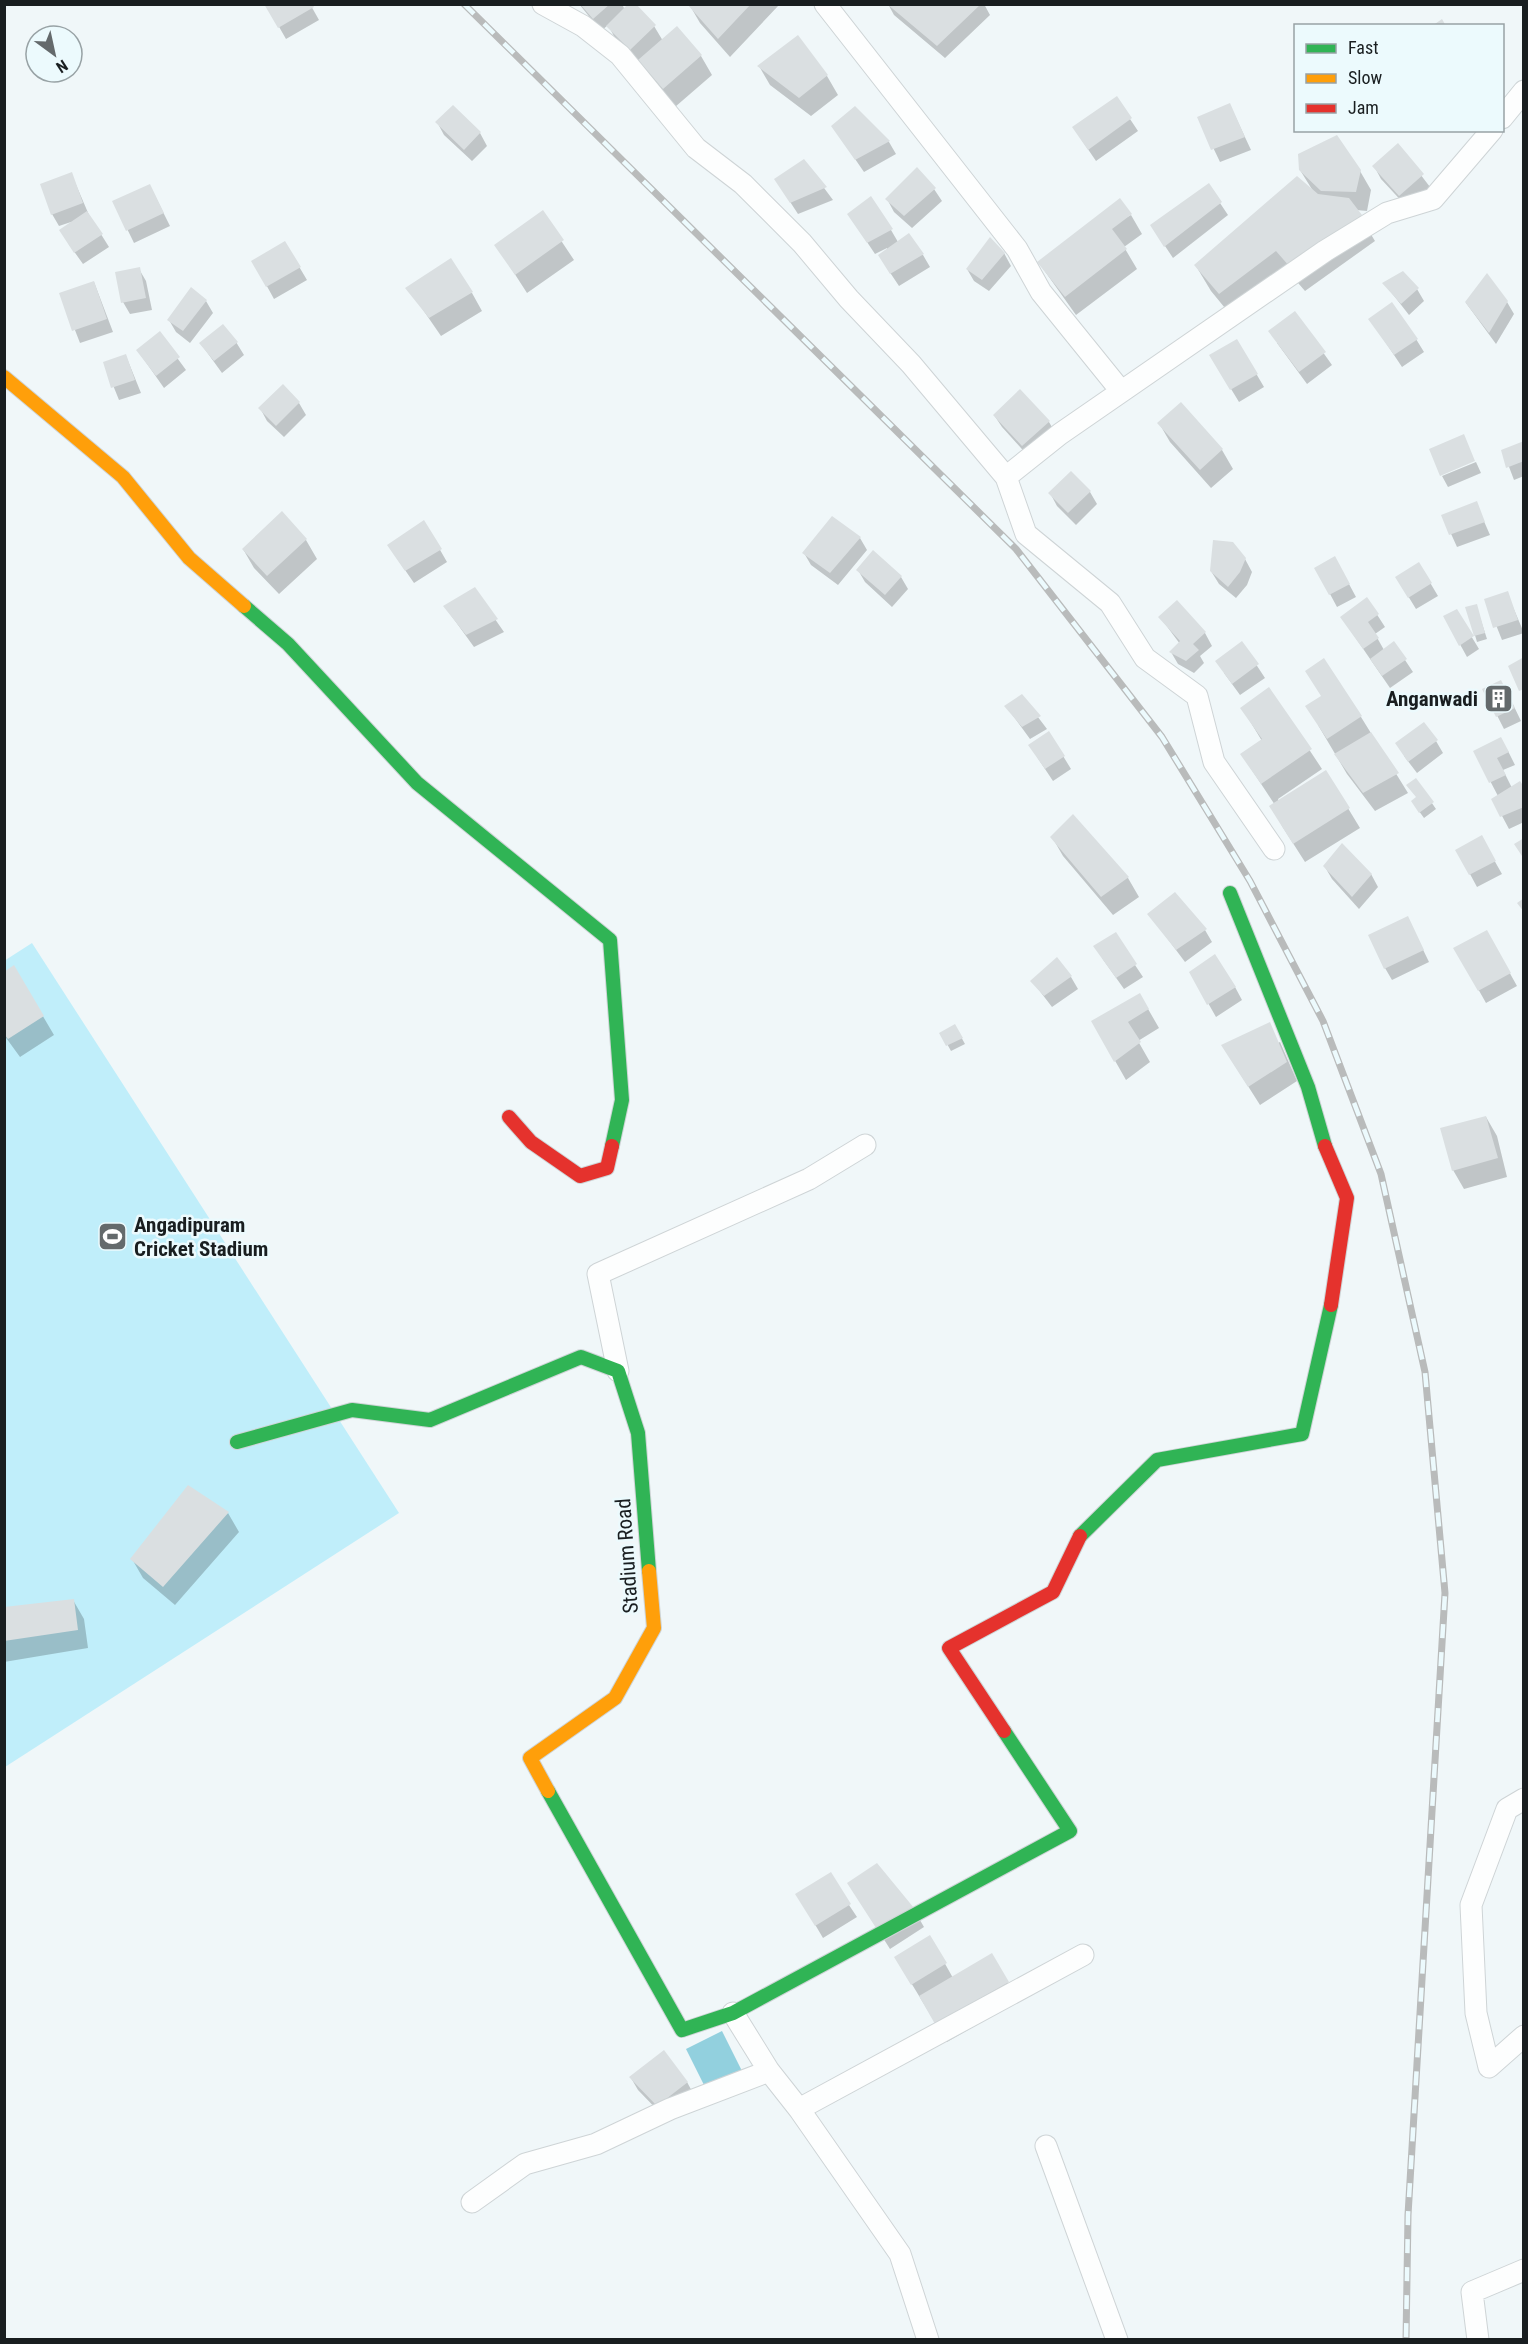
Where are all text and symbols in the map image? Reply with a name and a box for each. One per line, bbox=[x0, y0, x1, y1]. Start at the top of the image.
north arrow bbox=[24, 24, 84, 84]
legend bbox=[1294, 24, 1504, 132]
text: Fast bbox=[1348, 37, 1379, 58]
text: N bbox=[53, 56, 71, 77]
text: Slow bbox=[1348, 67, 1383, 88]
text: Jam bbox=[1348, 97, 1379, 118]
building icon: Anganwadi bbox=[1483, 683, 1515, 715]
place label: Anganwadi bbox=[1386, 687, 1478, 711]
place label: Angadipuram Cricket Stadium bbox=[134, 1213, 268, 1261]
sports icon: Angadipuram Cricket Stadium bbox=[97, 1221, 129, 1253]
street label: Stadium Road bbox=[611, 1498, 643, 1614]

